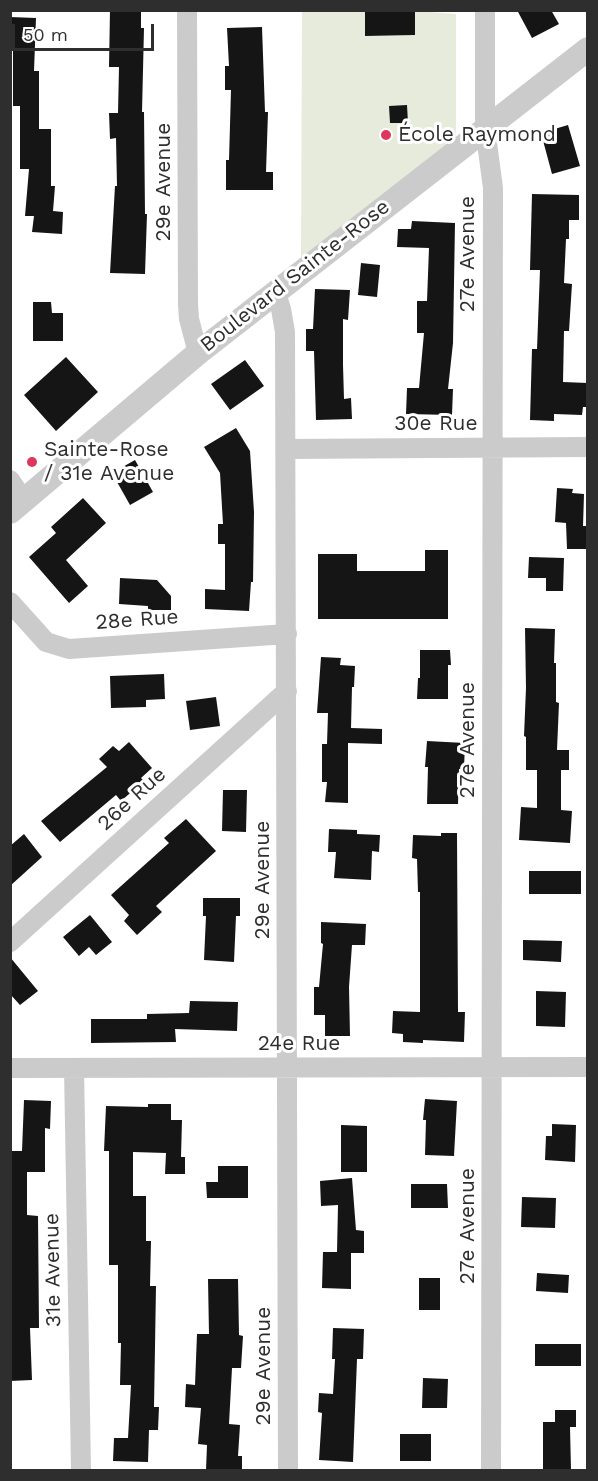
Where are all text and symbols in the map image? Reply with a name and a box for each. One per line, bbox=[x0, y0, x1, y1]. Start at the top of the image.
scale bar bbox=[15, 12, 158, 50]
text: 50 m bbox=[23, 24, 68, 45]
place label: École Raymond bbox=[398, 122, 556, 148]
street label: 29e Avenue bbox=[151, 123, 177, 241]
marker: École Raymond bbox=[379, 128, 393, 142]
street label: Boulevard Sainte-Rose bbox=[195, 194, 395, 358]
street label: 27e Avenue bbox=[455, 196, 481, 312]
street label: 30e Rue bbox=[394, 411, 478, 437]
place label: Sainte-Rose / 31e Avenue bbox=[44, 437, 174, 487]
marker: Sainte-Rose / 31e Avenue bbox=[25, 455, 39, 469]
street label: 28e Rue bbox=[95, 605, 179, 635]
street label: 27e Avenue bbox=[455, 682, 481, 798]
street label: 26e Rue bbox=[93, 762, 171, 836]
street label: 29e Avenue bbox=[250, 821, 276, 939]
street label: 24e Rue bbox=[258, 1031, 340, 1057]
street label: 27e Avenue bbox=[455, 1168, 481, 1284]
street label: 31e Avenue bbox=[39, 1213, 67, 1327]
street label: 29e Avenue bbox=[251, 1307, 277, 1425]

